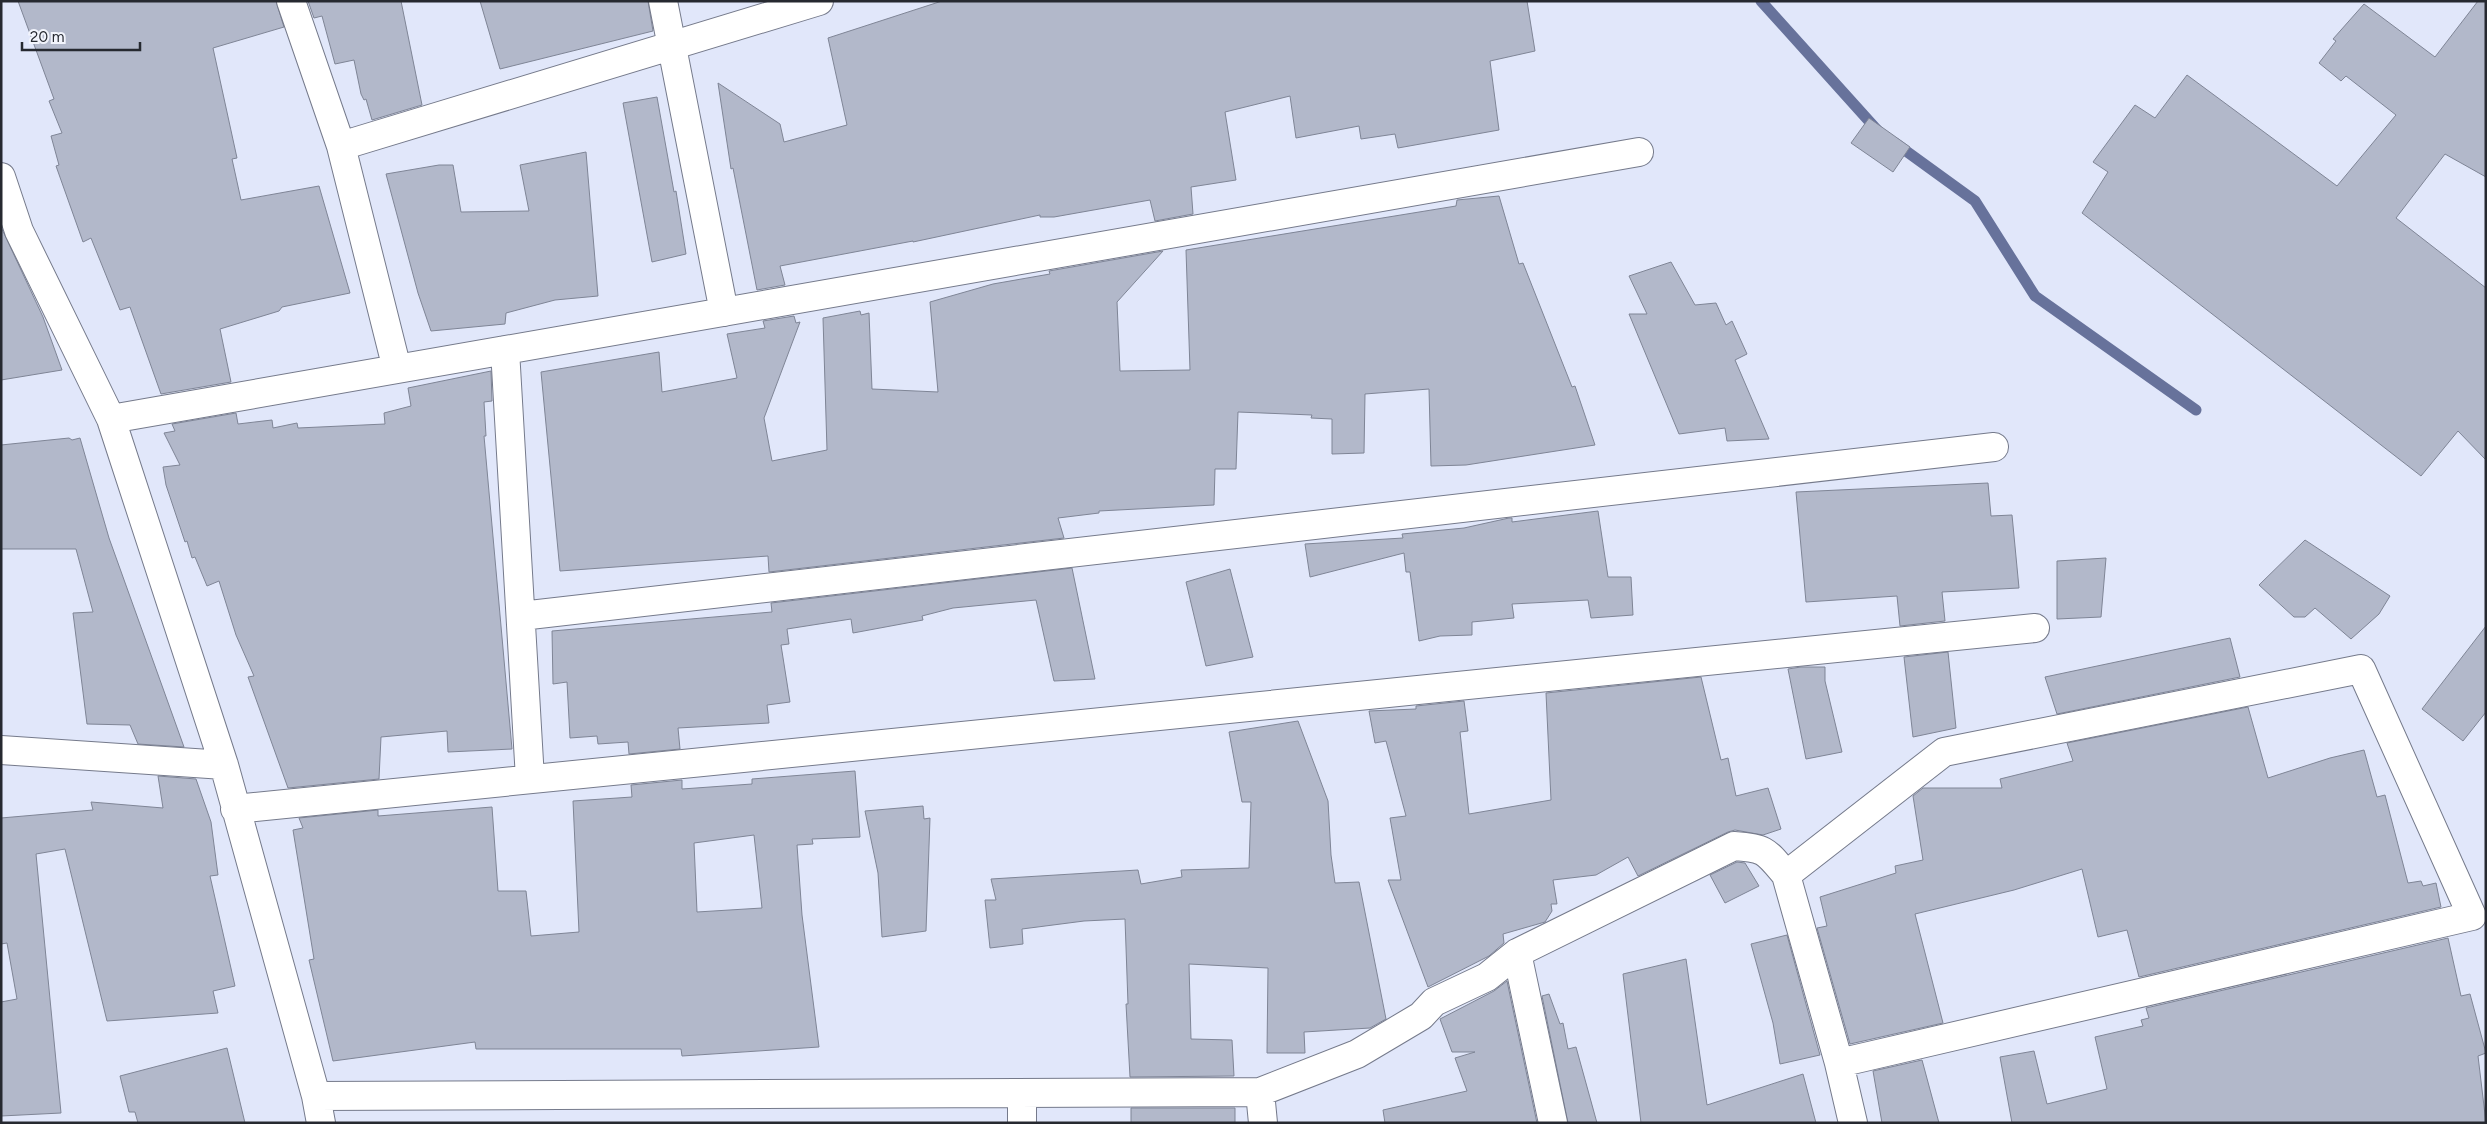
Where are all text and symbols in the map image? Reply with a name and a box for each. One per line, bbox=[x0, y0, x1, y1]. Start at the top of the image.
scale bar bbox=[22, 20, 140, 52]
text: 20 m bbox=[30, 28, 64, 46]

